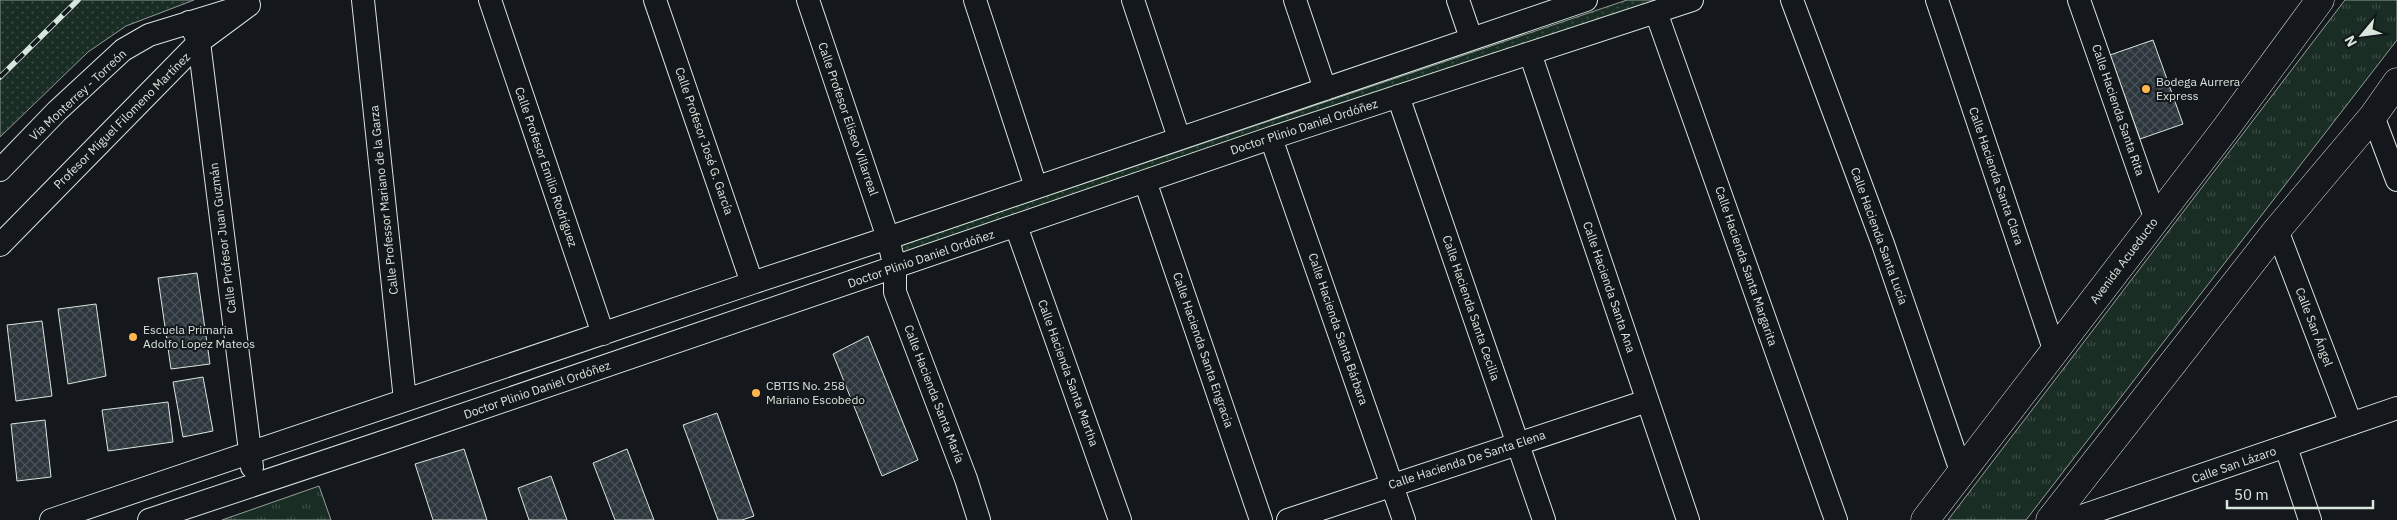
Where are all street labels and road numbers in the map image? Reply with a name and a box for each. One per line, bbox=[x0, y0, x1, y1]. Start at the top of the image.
street label: Calle Profesor Eliseo Villarreal bbox=[815, 40, 882, 198]
street label: Calle Hacienda Santa Rita bbox=[2089, 42, 2148, 178]
street label: Via Monterrey - Torreón bbox=[26, 46, 129, 143]
street label: Profesor Miguel Filomeno Martínez bbox=[50, 49, 193, 192]
street label: Calle Profesor José G. García bbox=[672, 65, 737, 217]
street label: Calle Profesor Emilio Rodríguez bbox=[512, 85, 581, 249]
street label: Doctor Plinio Daniel Ordóñez bbox=[1228, 95, 1380, 157]
street label: Calle Professor Mariano de la Garza bbox=[366, 104, 401, 295]
street label: Calle Hacienda Santa Clara bbox=[1966, 105, 2027, 247]
street label: Calle Profesor Juan Guzmán bbox=[206, 162, 239, 314]
street label: Calle Hacienda Santa Lucía bbox=[1848, 165, 1912, 307]
street label: Calle Hacienda Santa Margarita bbox=[1712, 184, 1781, 348]
street label: Avenida Acueducto bbox=[2086, 215, 2161, 307]
street label: Calle Hacienda Santa Ana bbox=[1580, 219, 1639, 355]
street label: Doctor Plinio Daniel Ordóñez bbox=[845, 226, 997, 291]
street label: Calle Hacienda Santa Cecilia bbox=[1440, 233, 1504, 383]
street label: Calle Hacienda Santa Bárbara bbox=[1305, 251, 1372, 407]
street label: Calle Hacienda Santa Engracia bbox=[1170, 270, 1237, 430]
street label: Calle San Ángel bbox=[2293, 285, 2336, 368]
street label: Calle Hacienda Santa Martha bbox=[1035, 297, 1102, 449]
street label: Calle Hacienda Santa María bbox=[901, 323, 968, 466]
street label: Doctor Plinio Daniel Ordóñez bbox=[461, 357, 613, 422]
street label: Calle Hacienda De Santa Elena bbox=[1386, 427, 1548, 492]
street label: Calle San Lázaro bbox=[2190, 443, 2278, 486]

